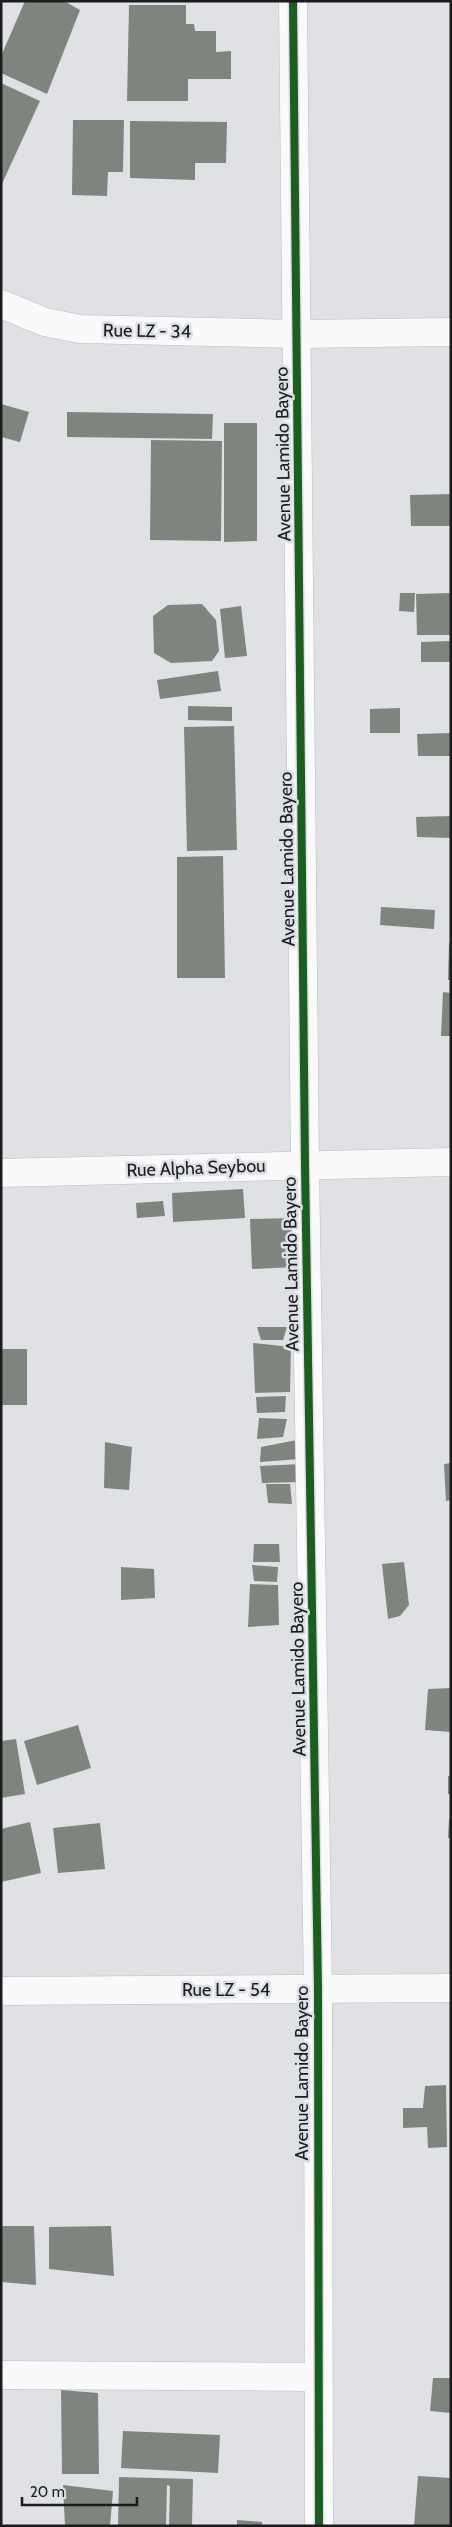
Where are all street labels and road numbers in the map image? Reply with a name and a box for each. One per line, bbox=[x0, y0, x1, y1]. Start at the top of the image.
street label: Rue LZ - 34 bbox=[103, 319, 191, 343]
street label: Avenue Lamido Bayero bbox=[270, 366, 296, 542]
street label: Avenue Lamido Bayero bbox=[274, 771, 300, 947]
street label: Rue Alpha Seybou bbox=[126, 1155, 266, 1181]
street label: Avenue Lamido Bayero bbox=[278, 1176, 304, 1352]
street label: Avenue Lamido Bayero bbox=[285, 1581, 311, 1757]
street label: Rue LZ - 54 bbox=[182, 1979, 270, 2001]
street label: Avenue Lamido Bayero bbox=[291, 1985, 313, 2160]

